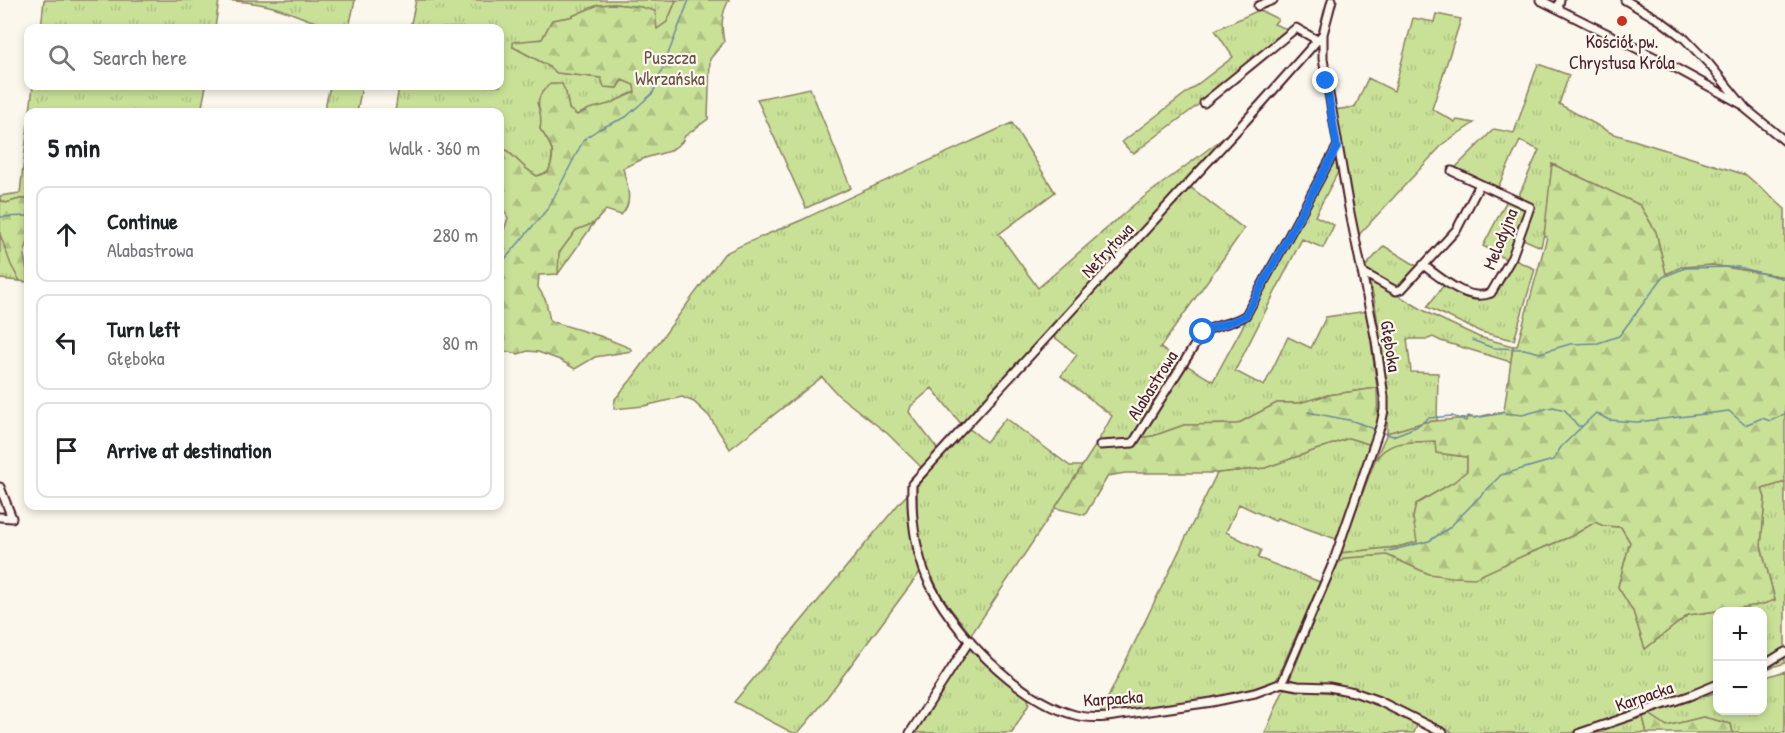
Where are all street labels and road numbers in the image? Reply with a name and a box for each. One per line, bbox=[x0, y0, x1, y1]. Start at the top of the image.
street label: Melodyjna bbox=[1476, 205, 1524, 273]
street label: Nefrytowa bbox=[1075, 217, 1139, 283]
street label: Głęboka bbox=[1375, 318, 1407, 374]
street label: Alabastrowa bbox=[1121, 345, 1183, 425]
street label: Karpacka bbox=[1612, 674, 1676, 718]
street label: Karpacka bbox=[1082, 683, 1144, 713]

